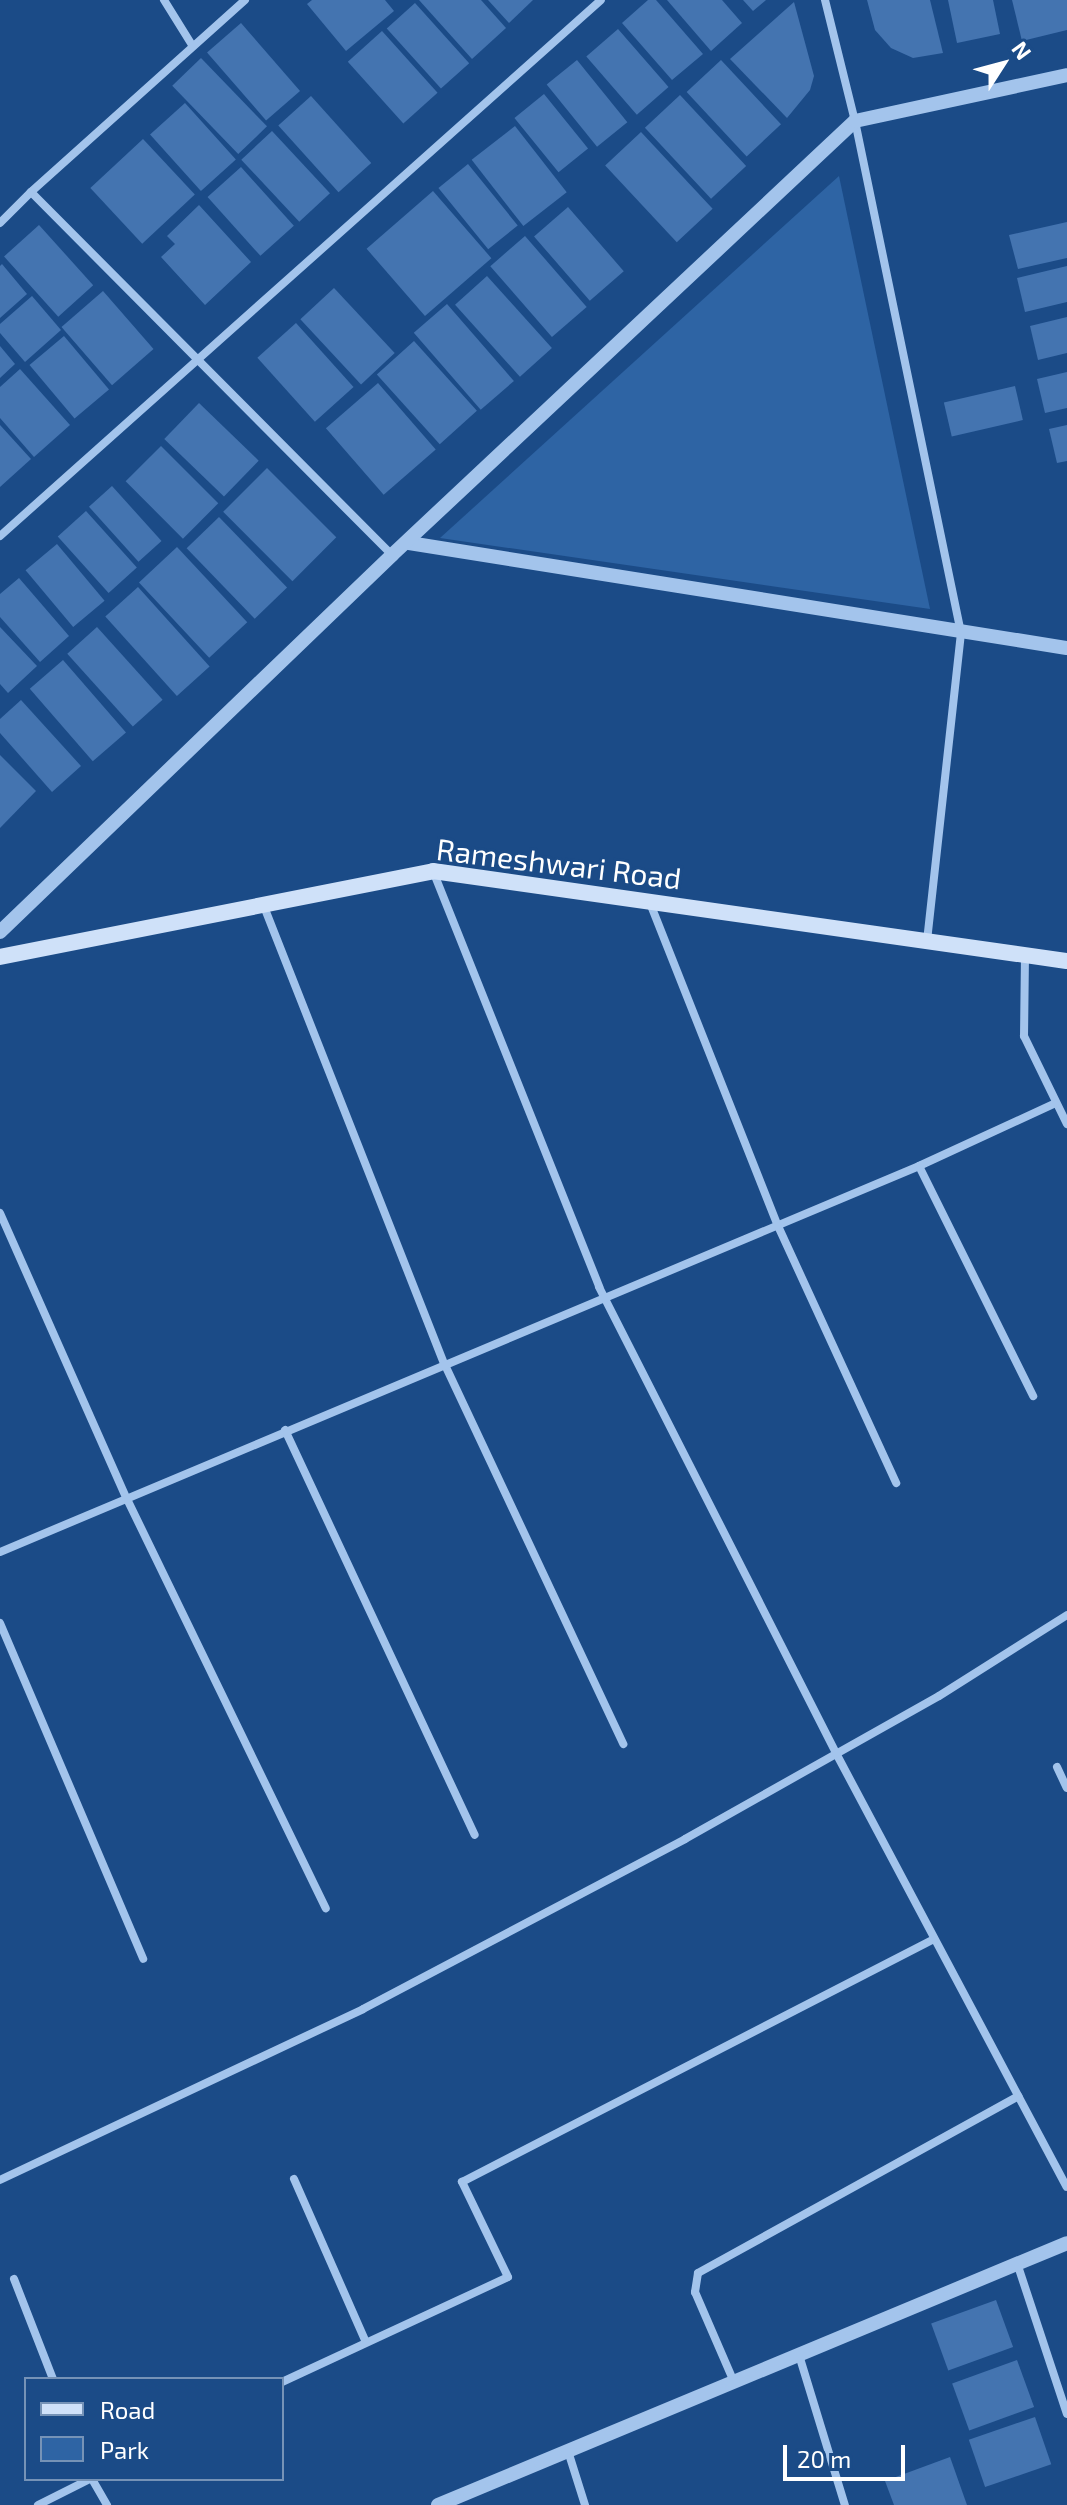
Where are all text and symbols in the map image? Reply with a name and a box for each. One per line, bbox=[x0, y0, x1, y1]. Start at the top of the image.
north arrow bbox=[963, 24, 1043, 104]
text: N bbox=[1007, 36, 1038, 64]
street label: Rameshwari Road bbox=[435, 830, 683, 896]
legend bbox=[24, 2377, 284, 2481]
text: Road bbox=[100, 2395, 155, 2424]
scale bar bbox=[787, 2429, 909, 2479]
text: Park bbox=[100, 2435, 149, 2464]
text: 20 m bbox=[797, 2444, 851, 2473]

